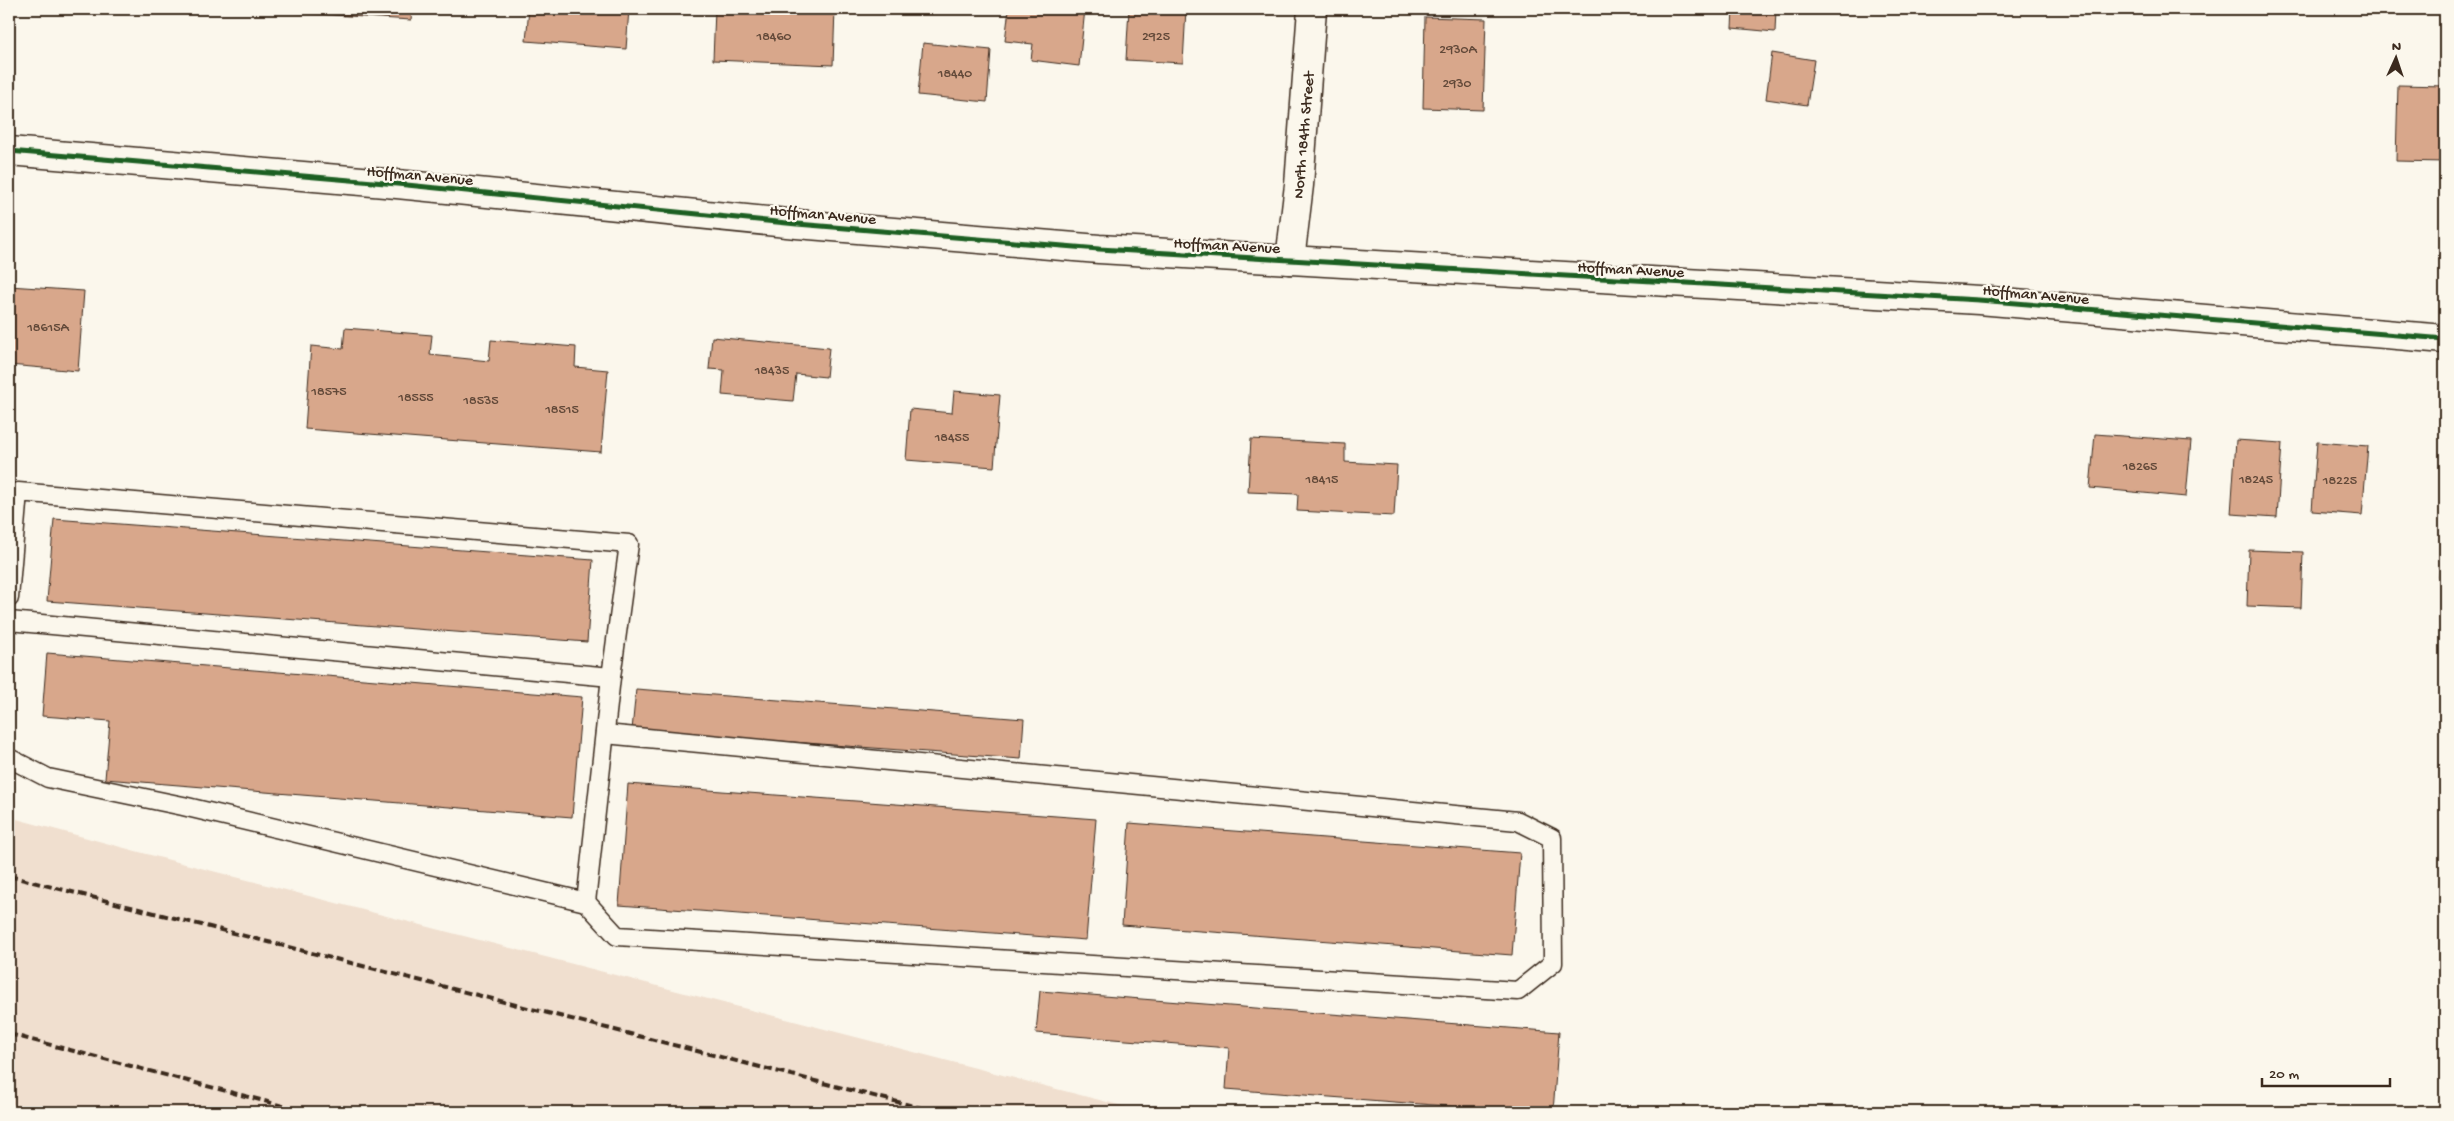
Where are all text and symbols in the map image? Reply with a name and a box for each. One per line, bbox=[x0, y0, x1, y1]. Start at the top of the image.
house number: 18460 bbox=[756, 29, 792, 46]
house number: 2925 bbox=[1142, 29, 1170, 46]
north arrow bbox=[2372, 32, 2422, 82]
text: N bbox=[2392, 39, 2402, 56]
house number: 2930A bbox=[1439, 42, 1477, 59]
house number: 18440 bbox=[937, 66, 972, 83]
street label: North 184th Street bbox=[1290, 69, 1321, 200]
house number: 2930 bbox=[1442, 76, 1472, 93]
street label: Hoffman Avenue bbox=[366, 163, 475, 192]
street label: Hoffman Avenue bbox=[769, 202, 878, 231]
street label: Hoffman Avenue bbox=[1173, 235, 1281, 260]
street label: Hoffman Avenue bbox=[1577, 259, 1685, 284]
street label: Hoffman Avenue bbox=[1982, 282, 2091, 311]
house number: 18615A bbox=[26, 320, 70, 337]
house number: 18435 bbox=[754, 363, 789, 380]
house number: 18575 bbox=[310, 384, 347, 401]
house number: 18555 bbox=[397, 390, 434, 407]
house number: 18535 bbox=[462, 393, 499, 410]
house number: 18515 bbox=[544, 402, 579, 419]
house number: 18455 bbox=[934, 430, 969, 447]
house number: 18265 bbox=[2122, 459, 2157, 476]
house number: 18415 bbox=[1305, 472, 1338, 489]
house number: 18245 bbox=[2238, 472, 2273, 489]
house number: 18225 bbox=[2322, 473, 2357, 490]
scale bar bbox=[2262, 1056, 2389, 1088]
text: 20 m bbox=[2269, 1066, 2299, 1084]

